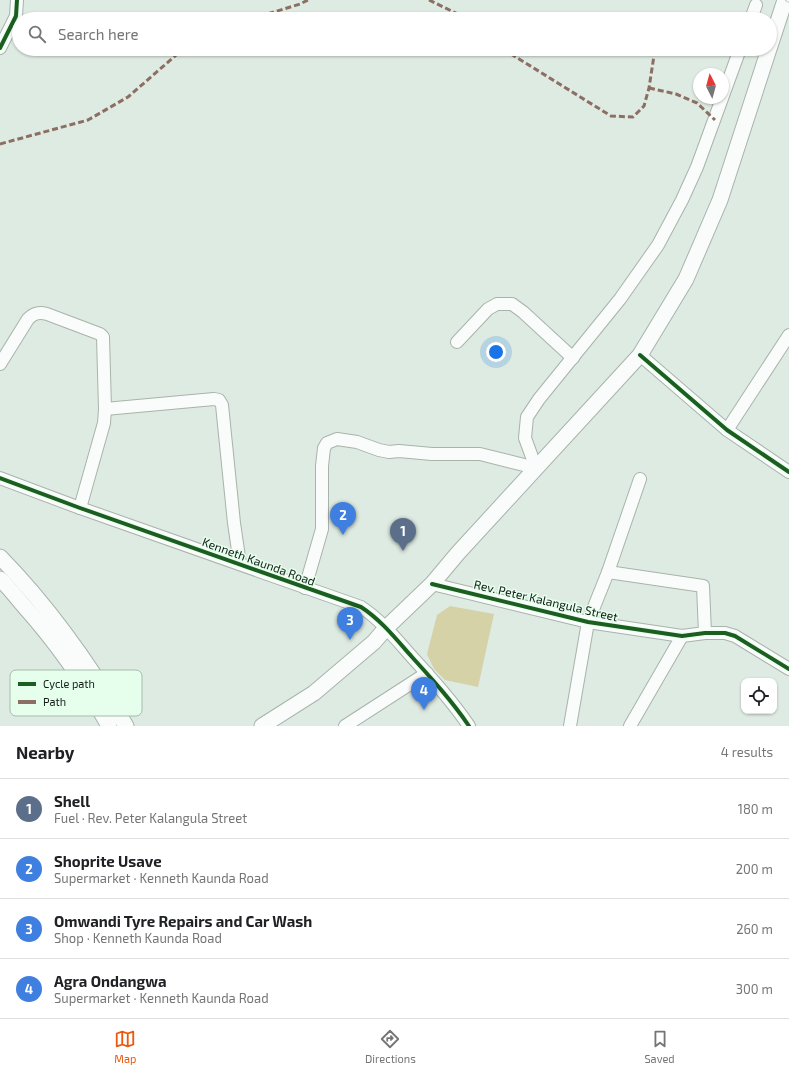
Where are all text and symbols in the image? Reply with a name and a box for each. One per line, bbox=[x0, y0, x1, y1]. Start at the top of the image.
search box bbox=[12, 12, 777, 56]
icon: search bbox=[26, 23, 48, 45]
text: Search here bbox=[58, 25, 139, 43]
north arrow bbox=[693, 68, 729, 104]
your location bbox=[486, 342, 506, 362]
pin: 2 bbox=[330, 502, 356, 535]
pin: 1 bbox=[390, 518, 416, 551]
street label: Kenneth Kaunda Road bbox=[201, 534, 317, 588]
street label: Rev. Peter Kalangula Street bbox=[473, 577, 620, 623]
pin: 3 bbox=[337, 607, 363, 640]
legend bbox=[10, 670, 142, 716]
text: Cycle path bbox=[43, 677, 95, 690]
pin: 4 bbox=[411, 677, 437, 710]
map controls bbox=[741, 678, 777, 714]
button: locate bbox=[741, 678, 777, 714]
text: Path bbox=[43, 695, 66, 708]
text: Nearby bbox=[16, 742, 74, 762]
text: 4 results bbox=[721, 744, 773, 760]
text: Shell bbox=[54, 792, 90, 810]
text: 1 bbox=[26, 801, 32, 817]
text: 180 m bbox=[738, 801, 773, 817]
text: Fuel · Rev. Peter Kalangula Street bbox=[54, 810, 247, 826]
text: Shoprite Usave bbox=[54, 852, 162, 870]
text: 2 bbox=[25, 861, 33, 877]
text: 200 m bbox=[736, 861, 773, 877]
text: Supermarket · Kenneth Kaunda Road bbox=[54, 870, 269, 886]
text: Omwandi Tyre Repairs and Car Wash bbox=[54, 912, 312, 930]
text: 3 bbox=[25, 921, 33, 937]
text: 260 m bbox=[736, 921, 773, 937]
text: Shop · Kenneth Kaunda Road bbox=[54, 930, 222, 946]
text: Agra Ondangwa bbox=[54, 972, 166, 990]
text: 4 bbox=[25, 981, 33, 997]
text: 300 m bbox=[736, 981, 773, 997]
text: Supermarket · Kenneth Kaunda Road bbox=[54, 990, 269, 1006]
tab: Map bbox=[114, 1028, 136, 1065]
tab: Directions bbox=[365, 1028, 416, 1065]
tab: Saved bbox=[644, 1028, 675, 1065]

